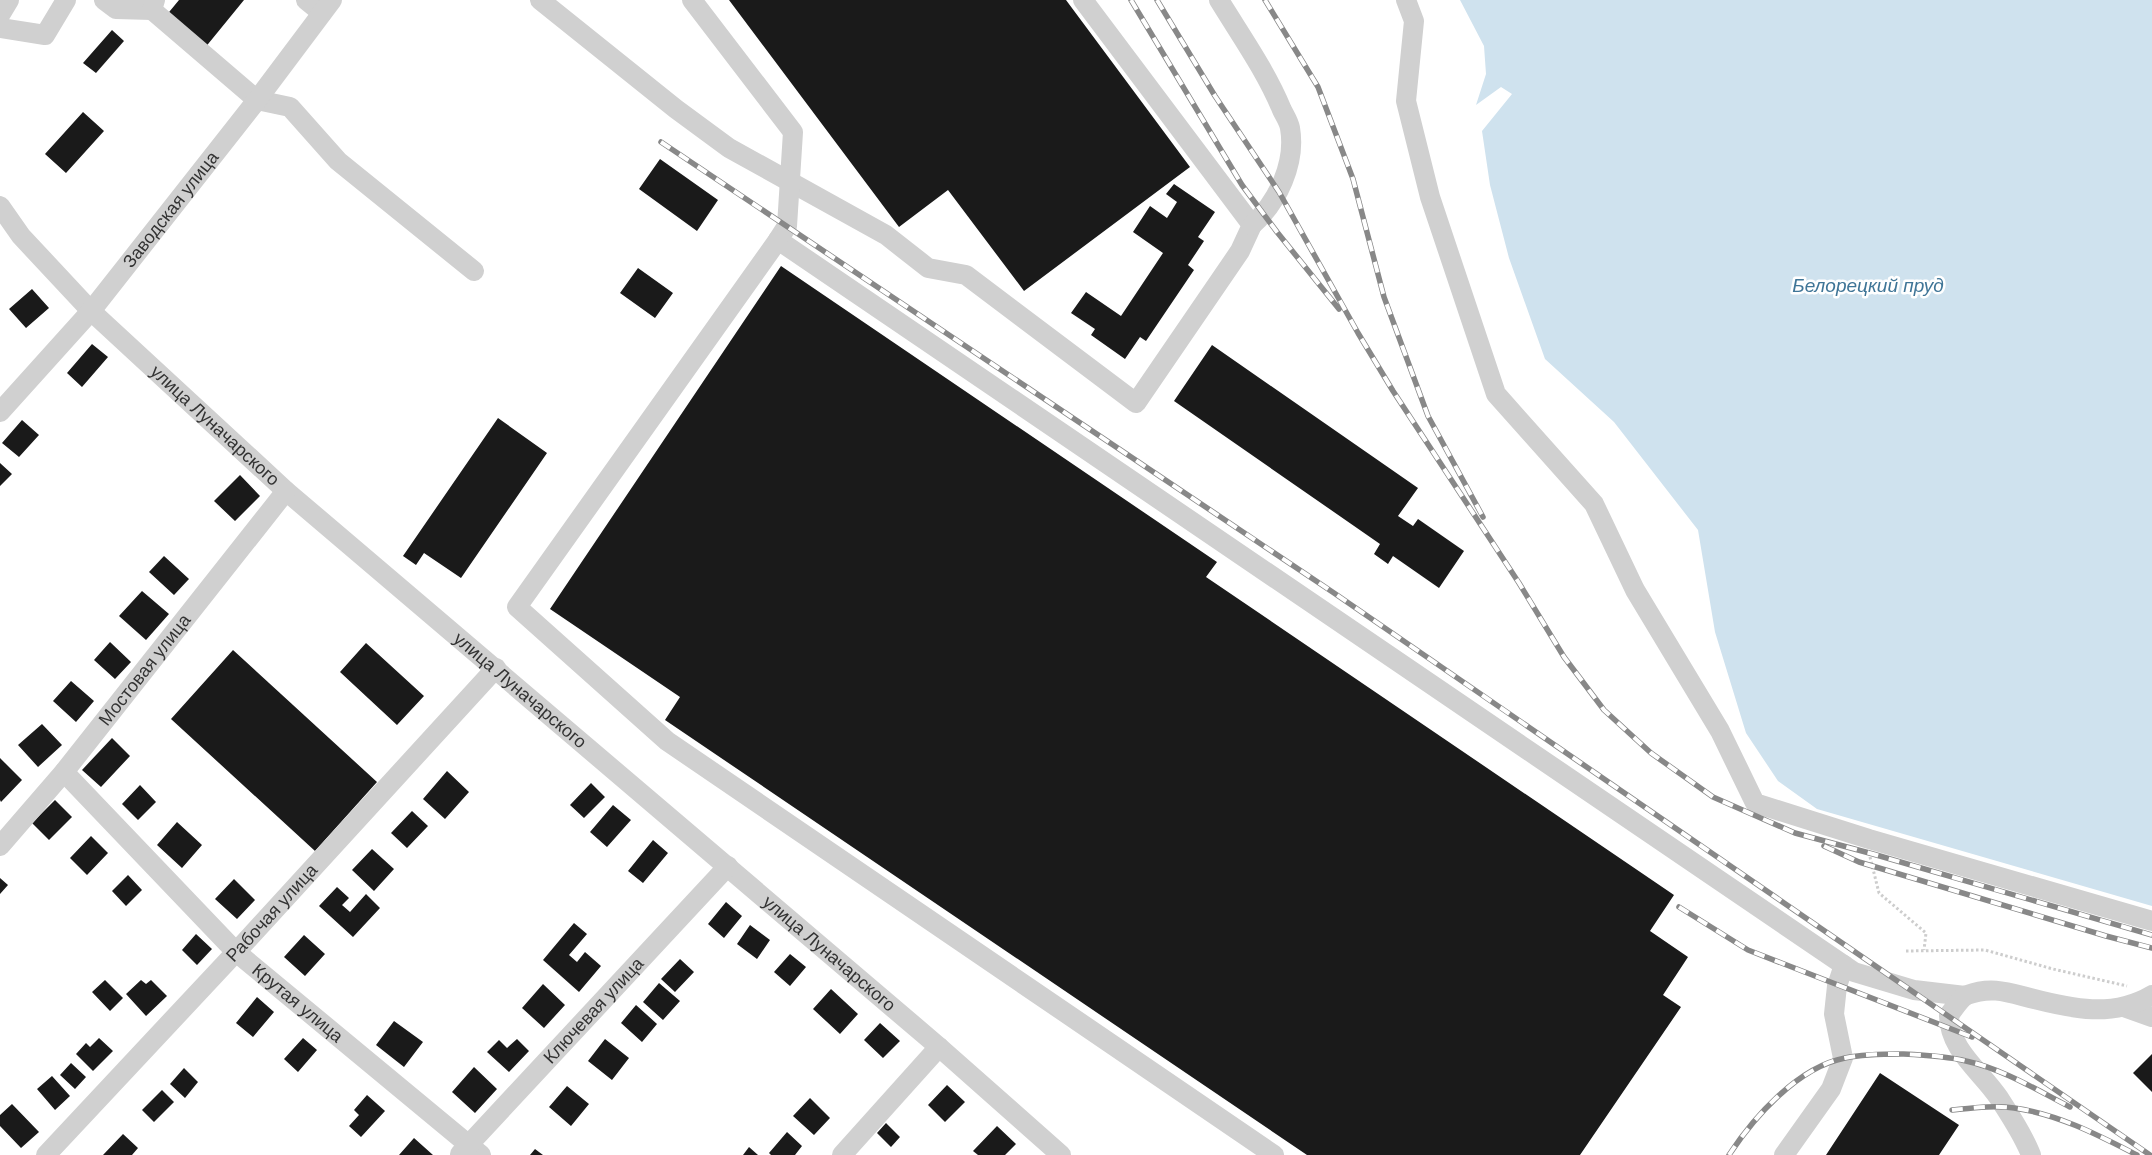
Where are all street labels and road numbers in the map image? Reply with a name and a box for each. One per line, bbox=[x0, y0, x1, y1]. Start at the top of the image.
street label: Заводская улица bbox=[119, 147, 223, 272]
street label: улица Луначарского bbox=[147, 361, 283, 490]
street label: Мостовая улица bbox=[95, 610, 195, 729]
street label: улица Луначарского bbox=[450, 628, 590, 752]
street label: Рабочая улица bbox=[222, 859, 322, 966]
street label: улица Луначарского bbox=[759, 891, 900, 1016]
street label: Ключевая улица bbox=[539, 953, 648, 1068]
street label: Крутая улица bbox=[248, 960, 348, 1047]

